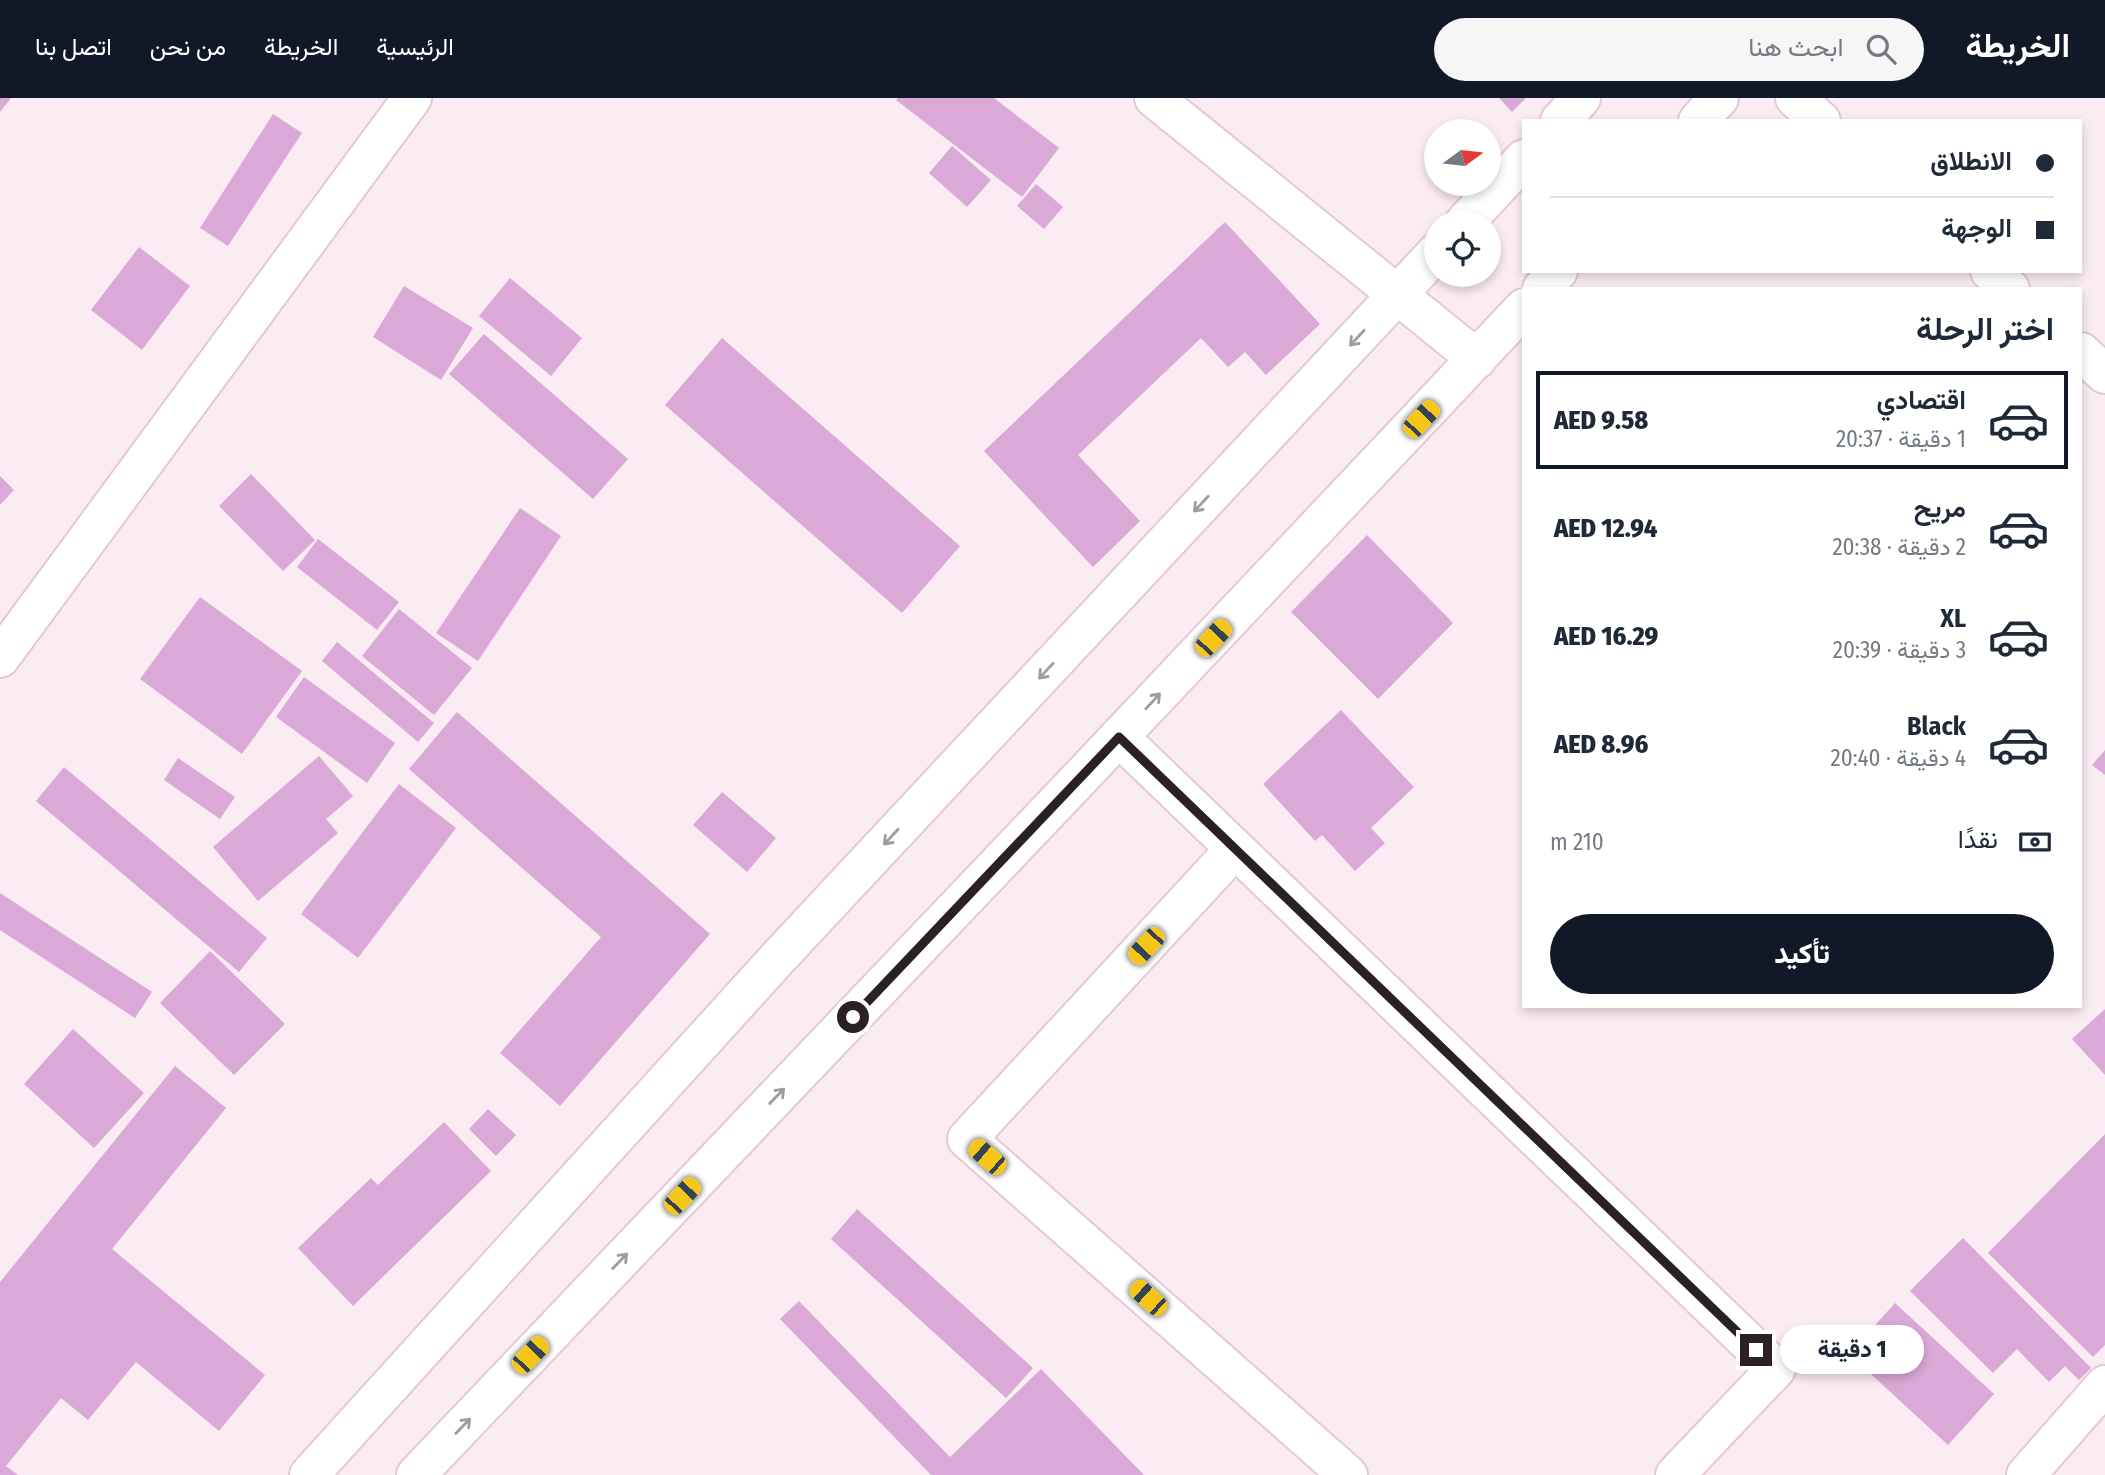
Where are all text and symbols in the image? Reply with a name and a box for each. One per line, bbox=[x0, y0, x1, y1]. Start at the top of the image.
search box bbox=[1434, 18, 1924, 81]
text: الخريطة bbox=[1966, 26, 2070, 66]
icon: search bbox=[1862, 30, 1900, 68]
text: ابحث هنا bbox=[1748, 32, 1844, 63]
text: اتصل بنا bbox=[35, 33, 112, 61]
text: من نحن bbox=[150, 33, 226, 61]
text: الخريطة bbox=[264, 33, 338, 61]
text: الرئيسية bbox=[376, 33, 454, 61]
north arrow bbox=[1424, 119, 1502, 196]
map controls bbox=[1424, 119, 1501, 287]
text: الانطلاق bbox=[1930, 146, 2012, 177]
button: locate bbox=[1424, 210, 1501, 287]
text: الوجهة bbox=[1941, 213, 2012, 244]
text: اختر الرحلة bbox=[1916, 310, 2054, 348]
one-way arrow bbox=[1348, 329, 1365, 346]
text: اقتصادي bbox=[1877, 385, 1966, 416]
icon: car bbox=[1987, 389, 2050, 452]
car bbox=[1399, 396, 1444, 442]
text: AED 9.58 bbox=[1554, 405, 1648, 436]
text: 1 دقيقة · 20:37 bbox=[1836, 425, 1966, 453]
text: مريح bbox=[1914, 493, 1966, 524]
one-way arrow bbox=[1193, 495, 1210, 512]
icon: car bbox=[1987, 497, 2050, 560]
text: AED 12.94 bbox=[1554, 513, 1657, 544]
text: 2 دقيقة · 20:38 bbox=[1832, 533, 1966, 561]
text: XL bbox=[1940, 603, 1966, 634]
icon: car bbox=[1987, 605, 2050, 668]
car bbox=[1191, 615, 1236, 661]
text: AED 16.29 bbox=[1554, 621, 1658, 652]
text: 3 دقيقة · 20:39 bbox=[1833, 636, 1966, 664]
one-way arrow bbox=[1038, 662, 1055, 679]
one-way arrow bbox=[1145, 693, 1162, 710]
text: Black bbox=[1907, 711, 1966, 742]
icon: car bbox=[1987, 713, 2050, 776]
text: AED 8.96 bbox=[1554, 729, 1648, 760]
text: 4 دقيقة · 20:40 bbox=[1831, 744, 1966, 772]
icon: cash bbox=[2016, 823, 2054, 861]
text: نقدًا bbox=[1958, 824, 1998, 855]
one-way arrow bbox=[883, 828, 899, 846]
text: 210 m bbox=[1550, 828, 1604, 856]
button: تأكيد bbox=[1550, 914, 2054, 994]
car bbox=[1124, 923, 1169, 969]
route start bbox=[837, 1001, 869, 1033]
one-way arrow bbox=[768, 1088, 785, 1105]
car bbox=[965, 1135, 1010, 1179]
car bbox=[660, 1173, 705, 1219]
one-way arrow bbox=[611, 1253, 628, 1270]
car bbox=[1126, 1276, 1171, 1320]
callout: 1 دقيقة bbox=[1780, 1326, 1924, 1374]
car bbox=[508, 1333, 553, 1377]
route end bbox=[1740, 1334, 1772, 1366]
text: 1 دقيقة bbox=[1817, 1335, 1887, 1363]
one-way arrow bbox=[454, 1417, 471, 1434]

